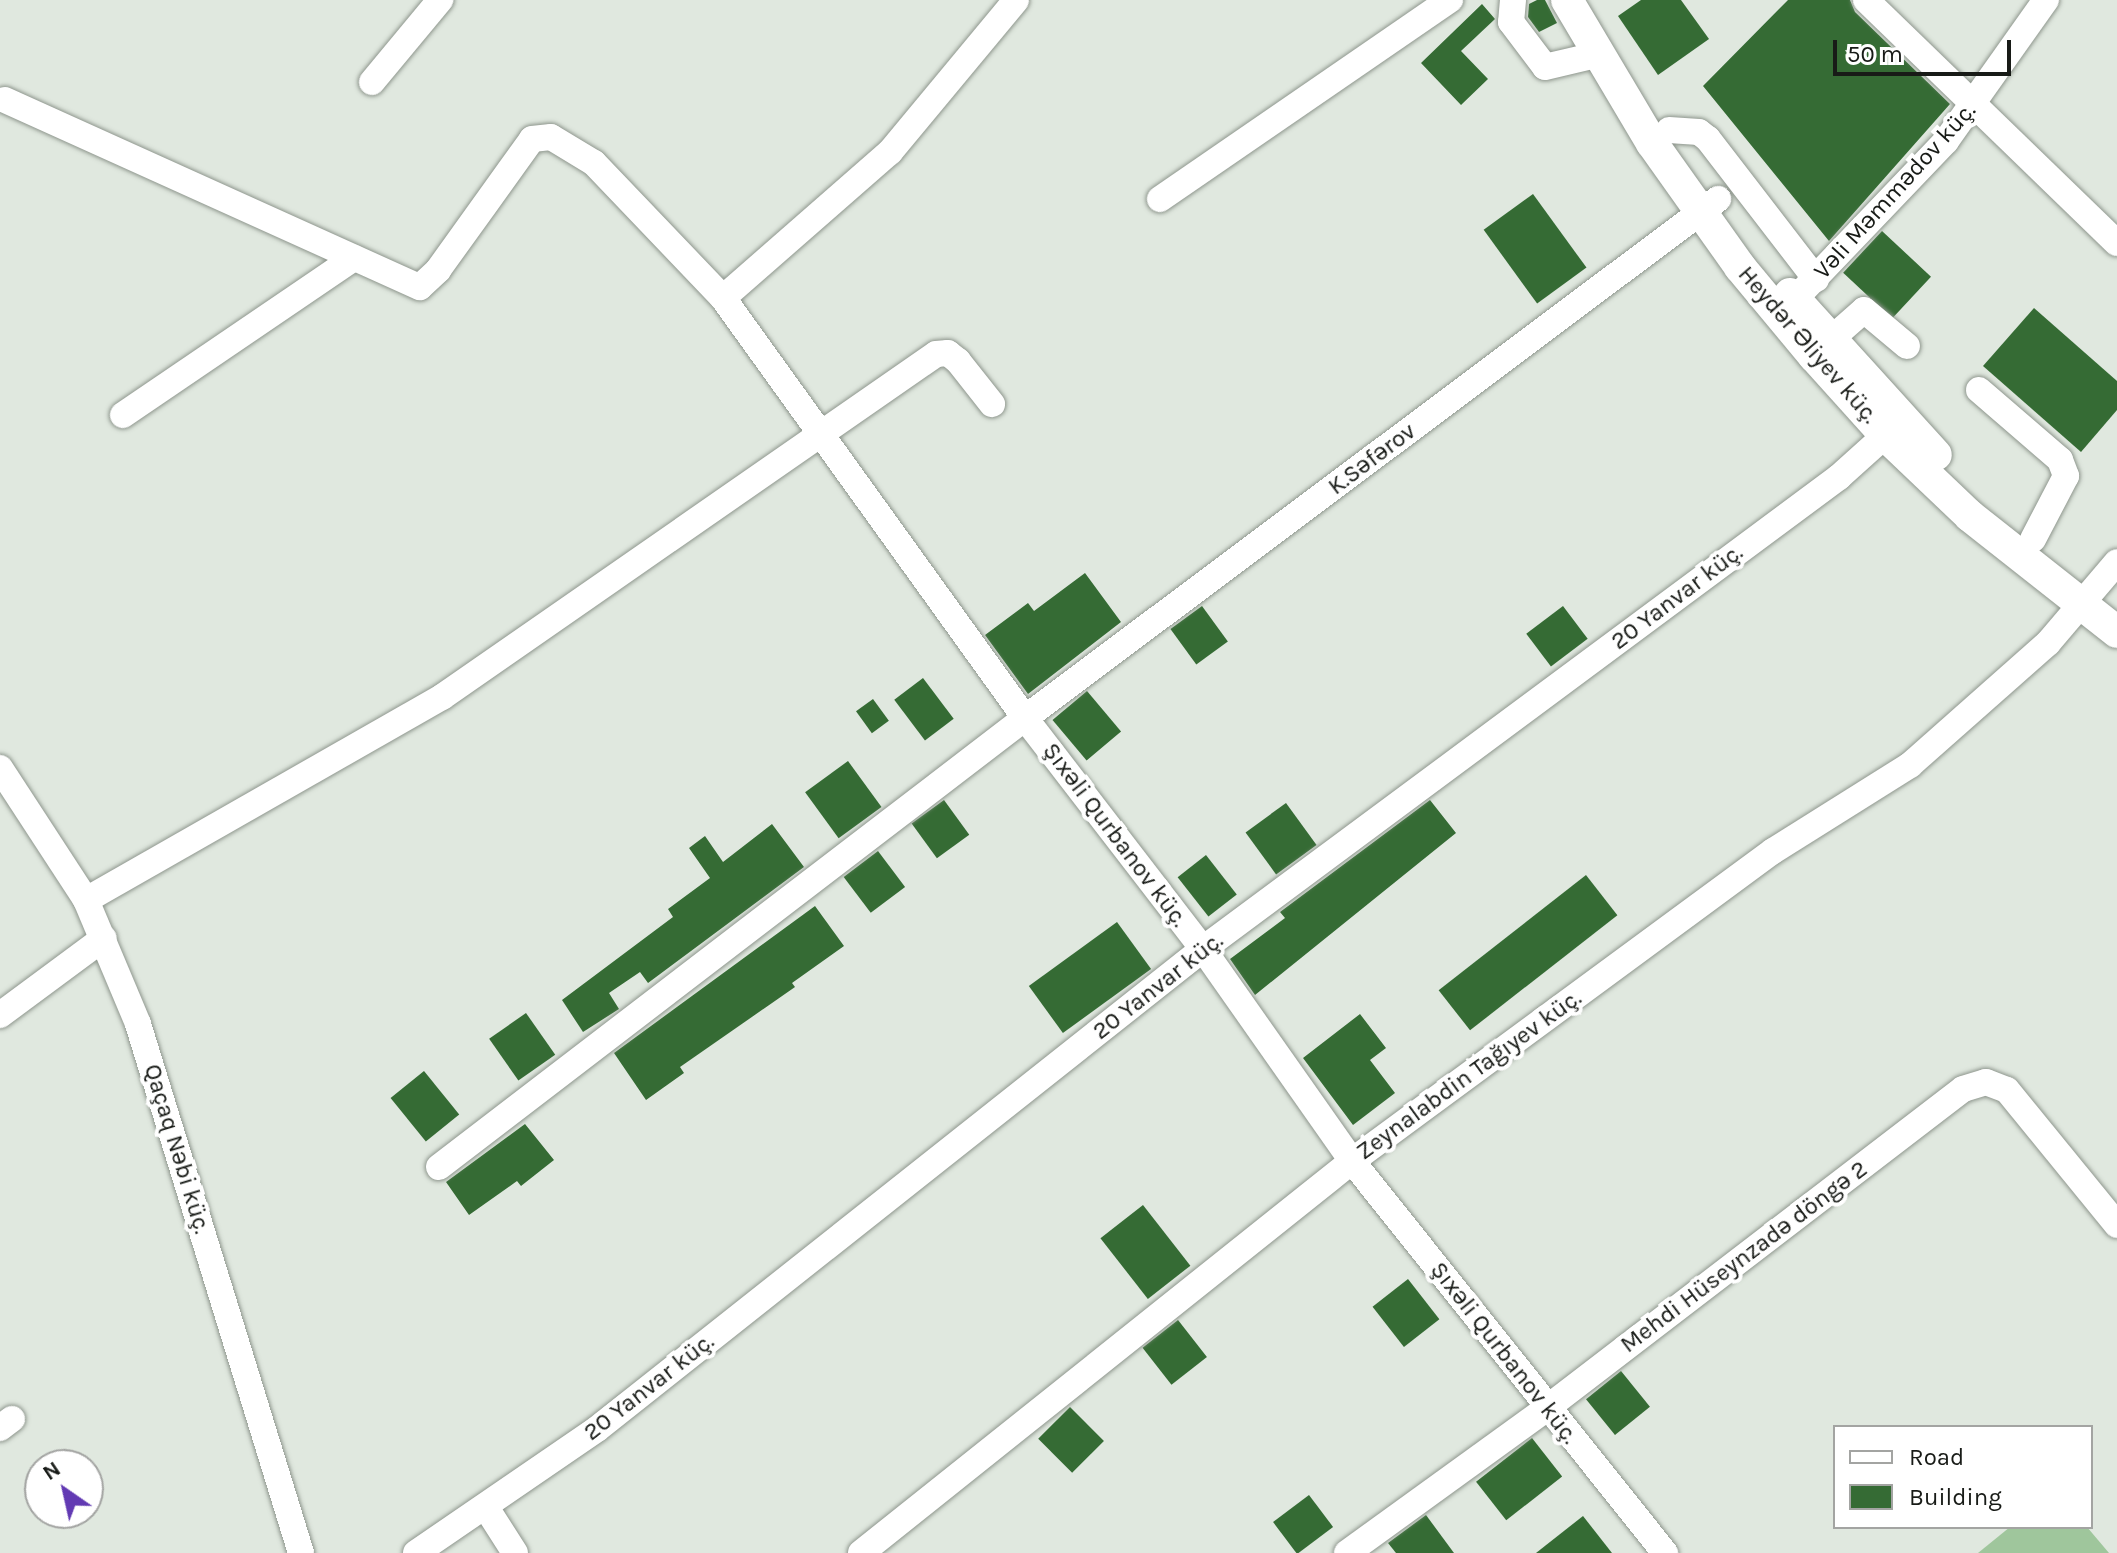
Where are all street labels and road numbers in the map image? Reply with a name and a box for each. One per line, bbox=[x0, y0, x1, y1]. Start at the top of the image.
street label: Vəli Məmmədov küç. bbox=[1808, 97, 1982, 285]
street label: Heydər Əliyev küç. bbox=[1732, 260, 1884, 430]
street label: K.Səfərov bbox=[1323, 417, 1421, 501]
street label: 20 Yanvar küç. bbox=[1605, 538, 1749, 656]
street label: Şıxəli Qurbanov küç. bbox=[1036, 737, 1194, 933]
street label: 20 Yanvar küç. bbox=[1087, 926, 1229, 1046]
street label: Zeynalabdin Tağıyev küç. bbox=[1351, 984, 1587, 1166]
street label: Qaçaq Nəbi küç. bbox=[138, 1061, 216, 1237]
street label: Mehdi Hüseynzadə döngə 2 bbox=[1615, 1155, 1873, 1359]
street label: Şıxəli Qurbanov küç. bbox=[1424, 1256, 1584, 1450]
street label: 20 Yanvar küç. bbox=[578, 1327, 720, 1447]

